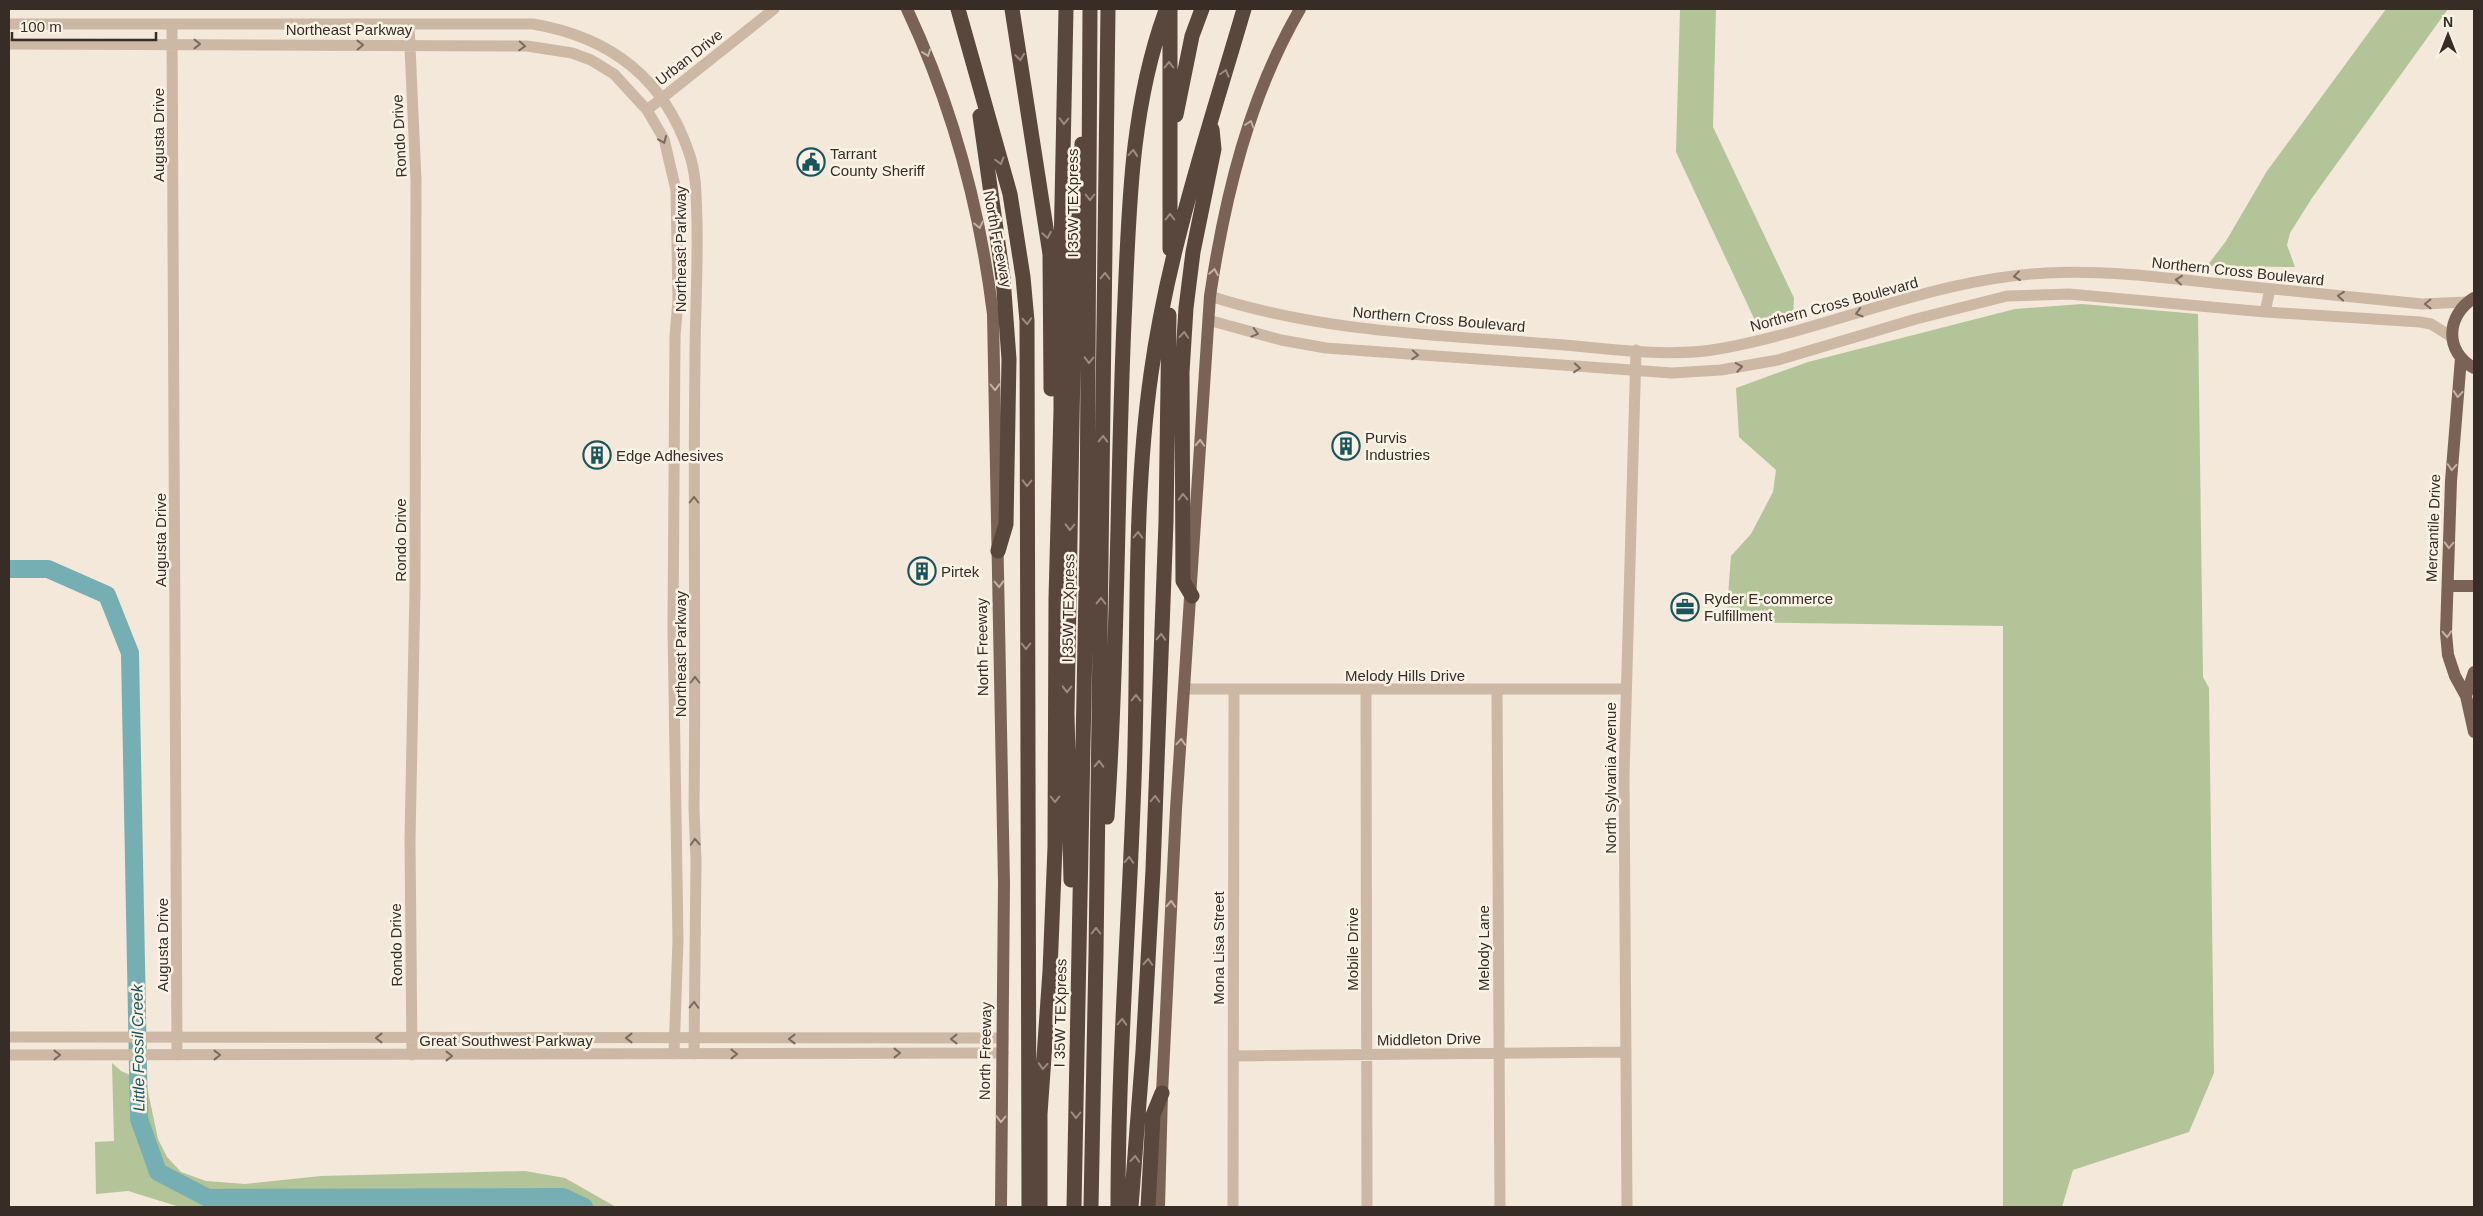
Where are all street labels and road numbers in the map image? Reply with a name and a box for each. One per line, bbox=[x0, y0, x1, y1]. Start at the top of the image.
street label: Northeast Parkway bbox=[286, 21, 413, 38]
street label: Urban Drive bbox=[652, 26, 726, 88]
street label: Augusta Drive bbox=[150, 88, 167, 182]
street label: Rondo Drive bbox=[388, 94, 410, 178]
street label: I 35W TEXpress bbox=[1064, 149, 1081, 257]
street label: Northeast Parkway bbox=[672, 185, 689, 312]
street label: North Freeway bbox=[980, 189, 1016, 289]
street label: Northern Cross Boulevard bbox=[2151, 253, 2325, 289]
street label: Northern Cross Boulevard bbox=[1748, 273, 1920, 335]
street label: Northern Cross Boulevard bbox=[1352, 303, 1526, 335]
street label: Mercantile Drive bbox=[2423, 474, 2443, 582]
street label: Augusta Drive bbox=[152, 493, 169, 587]
street label: Rondo Drive bbox=[392, 498, 409, 582]
street label: I 35W TEXpress bbox=[1059, 553, 1077, 663]
street label: Northeast Parkway bbox=[672, 590, 689, 717]
street label: North Freeway bbox=[973, 597, 991, 696]
street label: Melody Hills Drive bbox=[1345, 667, 1465, 684]
street label: North Sylvania Avenue bbox=[1602, 702, 1619, 854]
street label: Mona Lisa Street bbox=[1210, 890, 1227, 1005]
street label: Augusta Drive bbox=[154, 898, 171, 992]
street label: Rondo Drive bbox=[387, 903, 405, 987]
street label: Melody Lane bbox=[1475, 905, 1492, 991]
street label: Mobile Drive bbox=[1344, 907, 1361, 991]
street label: I 35W TEXpress bbox=[1051, 958, 1069, 1068]
street label: North Freeway bbox=[976, 1001, 994, 1100]
street label: Middleton Drive bbox=[1377, 1030, 1481, 1048]
street label: Great Southwest Parkway bbox=[419, 1032, 593, 1049]

